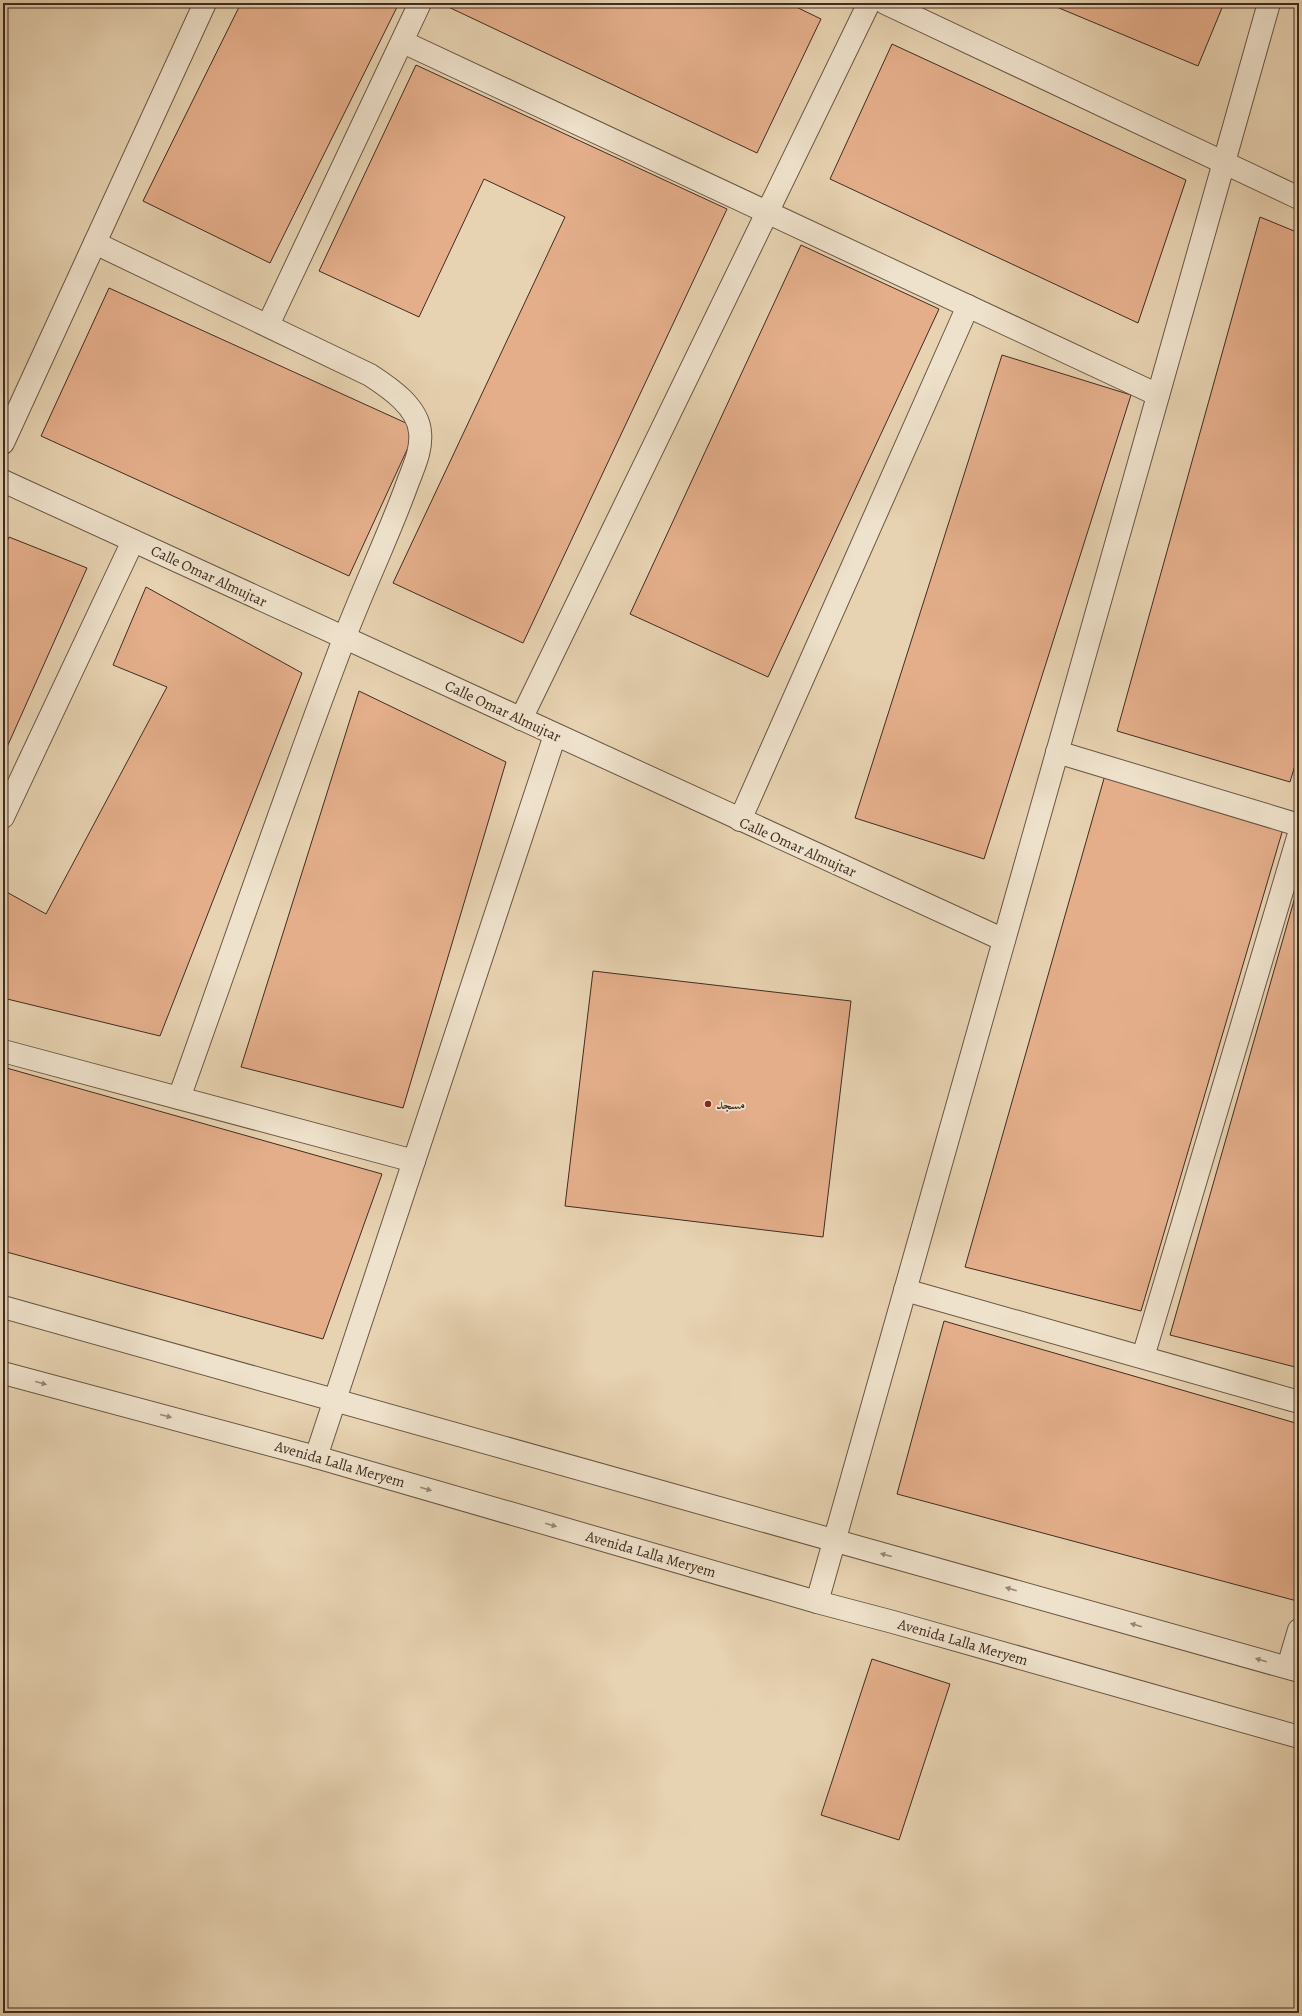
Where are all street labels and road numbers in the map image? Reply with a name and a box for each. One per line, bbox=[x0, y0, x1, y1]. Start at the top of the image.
street label: Calle Omar Almujtar bbox=[148, 540, 271, 612]
street label: Calle Omar Almujtar bbox=[442, 675, 565, 747]
street label: Calle Omar Almujtar bbox=[736, 812, 860, 882]
street label: Avenida Lalla Meryem bbox=[272, 1436, 408, 1492]
street label: Avenida Lalla Meryem bbox=[583, 1526, 719, 1582]
street label: Avenida Lalla Meryem bbox=[895, 1614, 1031, 1670]

